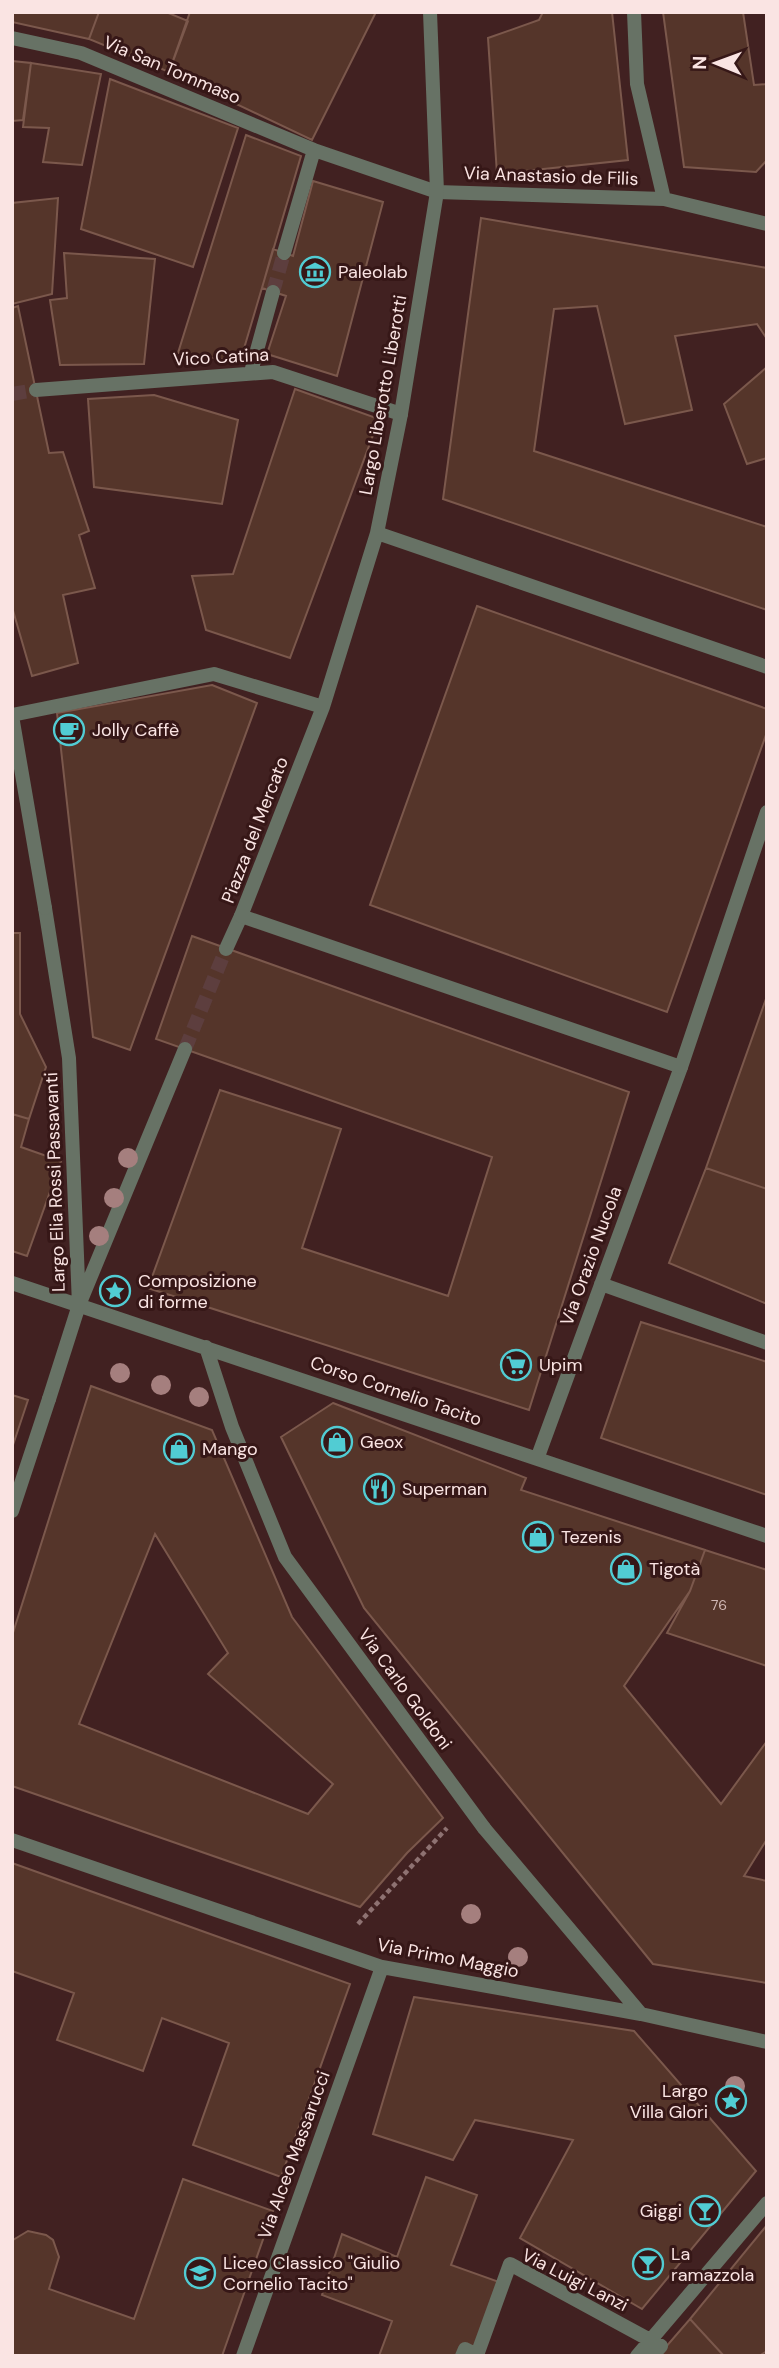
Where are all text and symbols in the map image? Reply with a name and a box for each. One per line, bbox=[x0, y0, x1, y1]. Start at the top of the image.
north arrow bbox=[681, 28, 751, 98]
street label: Via San Tommaso bbox=[100, 30, 244, 110]
text: N bbox=[687, 56, 712, 70]
street label: Via Anastasio de Filis bbox=[463, 161, 639, 191]
museum icon: Paleolab bbox=[298, 255, 332, 289]
place label: Paleolab bbox=[338, 260, 408, 284]
street label: Largo Liberotto Liberotti bbox=[354, 293, 412, 497]
street label: Vico Catina bbox=[172, 343, 270, 371]
cafe icon: Jolly Caffè bbox=[52, 713, 86, 747]
place label: Jolly Caffè bbox=[92, 718, 179, 742]
street label: Piazza del Mercato bbox=[216, 753, 294, 907]
street label: Largo Elia Rossi Passavanti bbox=[39, 1072, 71, 1292]
street label: Via Orazio Nucola bbox=[555, 1183, 627, 1329]
place label: Composizione di forme bbox=[138, 1269, 257, 1314]
place icon: Composizione di forme bbox=[98, 1274, 132, 1308]
supermarket icon: Upim bbox=[499, 1348, 533, 1382]
street label: Corso Cornelio Tacito bbox=[307, 1350, 485, 1432]
place label: Upim bbox=[539, 1353, 582, 1377]
shop icon: Geox bbox=[320, 1425, 354, 1459]
place label: Geox bbox=[360, 1430, 403, 1454]
shop icon: Mango bbox=[162, 1432, 196, 1466]
place label: Mango bbox=[202, 1437, 258, 1461]
restaurant icon: Superman bbox=[362, 1472, 396, 1506]
place label: Superman bbox=[402, 1477, 487, 1501]
shop icon: Tezenis bbox=[521, 1520, 555, 1554]
place label: Tezenis bbox=[561, 1525, 622, 1549]
shop icon: Tigotà bbox=[609, 1552, 643, 1586]
place label: Tigotà bbox=[649, 1557, 700, 1581]
house number: 76 bbox=[711, 1596, 727, 1614]
street label: Via Carlo Goldoni bbox=[353, 1623, 457, 1755]
street label: Via Primo Maggio bbox=[375, 1932, 521, 1984]
street label: Via Alceo Massarucci bbox=[252, 2067, 336, 2243]
place label: Largo Villa Glori bbox=[630, 2079, 708, 2124]
place icon: Largo Villa Glori bbox=[714, 2084, 748, 2118]
bar icon: Giggi bbox=[688, 2194, 722, 2228]
place label: Giggi bbox=[640, 2199, 682, 2223]
place label: La ramazzola bbox=[671, 2242, 754, 2287]
street label: Via Luigi Lanzi bbox=[518, 2243, 632, 2317]
bar icon: La ramazzola bbox=[631, 2247, 665, 2281]
place label: Liceo Classico "Giulio Cornelio Tacito" bbox=[223, 2251, 400, 2296]
school or university icon: Liceo Classico "Giulio Cornelio Tacito" bbox=[183, 2256, 217, 2290]

